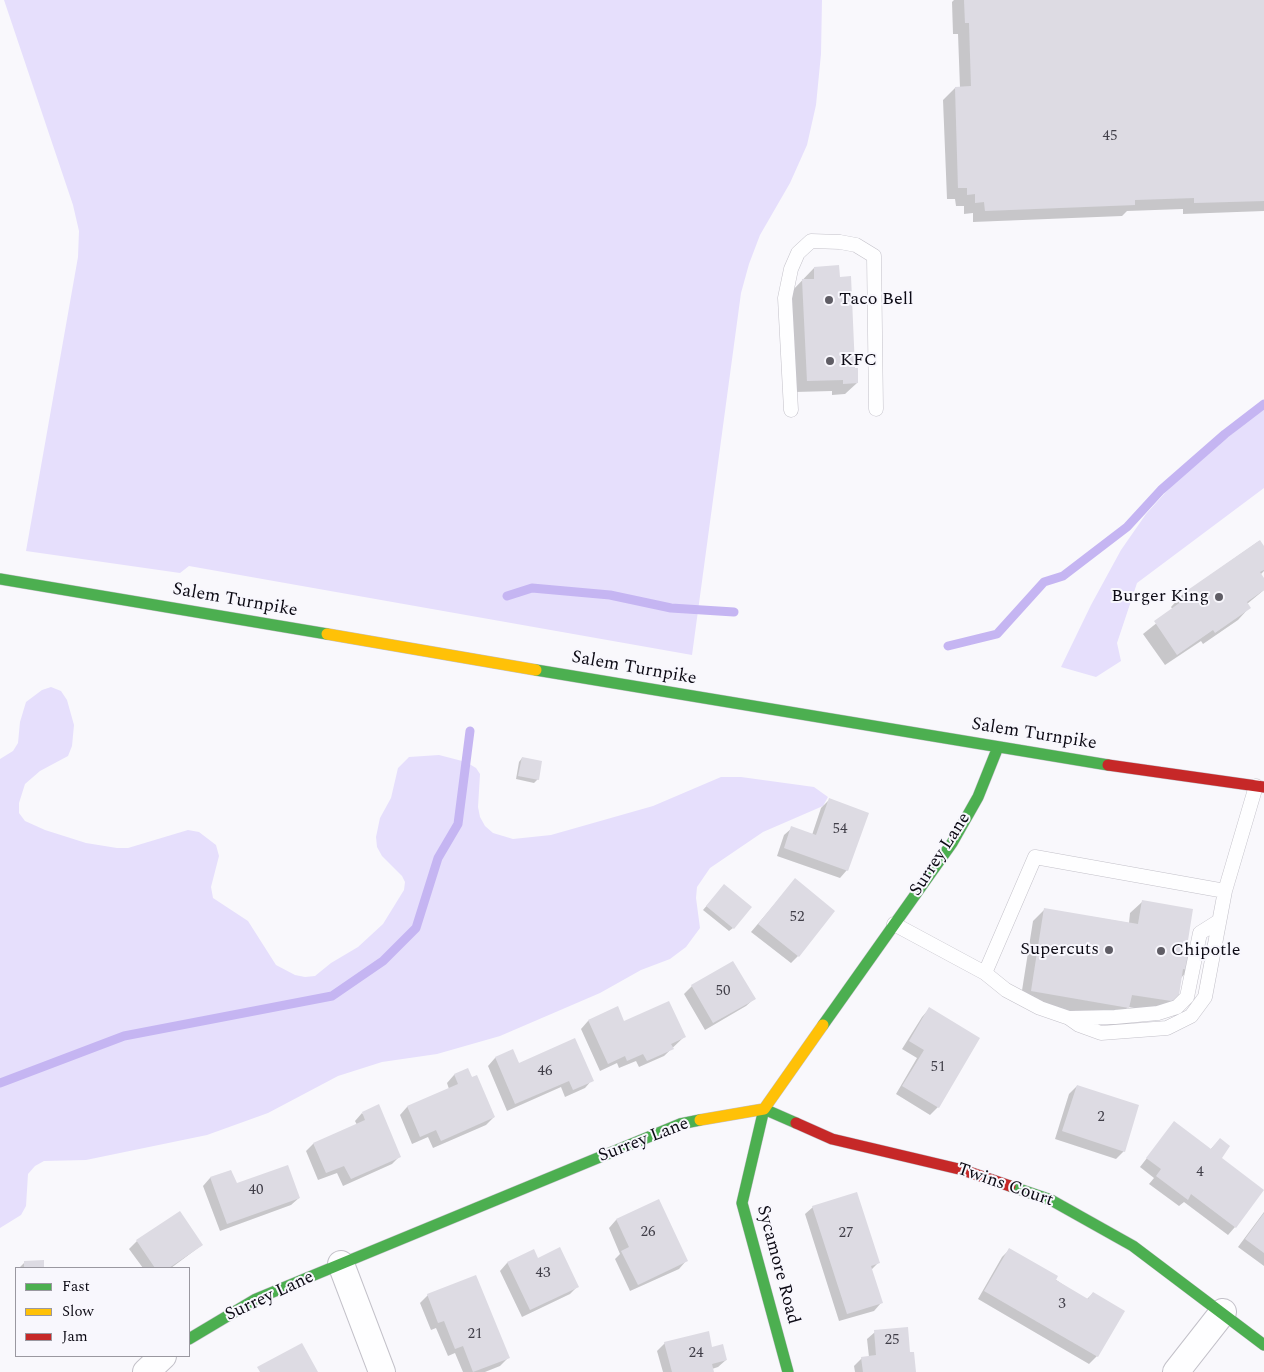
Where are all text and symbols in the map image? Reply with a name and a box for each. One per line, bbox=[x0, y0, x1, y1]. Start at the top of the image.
house number: 45 bbox=[1103, 128, 1117, 146]
place label: Taco Bell bbox=[839, 289, 913, 311]
marker: Taco Bell bbox=[823, 294, 835, 306]
place label: KFC bbox=[840, 350, 877, 372]
marker: KFC bbox=[824, 355, 836, 367]
street label: Salem Turnpike bbox=[171, 579, 299, 623]
place label: Burger King bbox=[1111, 586, 1209, 608]
marker: Burger King bbox=[1213, 591, 1225, 603]
street label: Salem Turnpike bbox=[570, 647, 698, 691]
street label: Salem Turnpike bbox=[970, 714, 1098, 756]
street label: Surrey Lane bbox=[906, 809, 976, 901]
house number: 54 bbox=[833, 821, 847, 839]
house number: 52 bbox=[790, 909, 804, 927]
place label: Supercuts bbox=[1020, 939, 1099, 961]
place label: Chipotle bbox=[1171, 940, 1240, 962]
marker: Supercuts bbox=[1103, 944, 1115, 956]
marker: Chipotle bbox=[1155, 945, 1167, 957]
house number: 50 bbox=[716, 983, 730, 1001]
house number: 51 bbox=[931, 1059, 945, 1077]
house number: 46 bbox=[538, 1063, 552, 1081]
house number: 2 bbox=[1097, 1109, 1105, 1127]
street label: Surrey Lane bbox=[596, 1114, 692, 1168]
street label: Twins Court bbox=[954, 1159, 1056, 1213]
house number: 4 bbox=[1196, 1164, 1204, 1182]
house number: 40 bbox=[249, 1182, 263, 1200]
street label: Sycamore Road bbox=[751, 1203, 803, 1327]
house number: 26 bbox=[641, 1224, 655, 1242]
house number: 27 bbox=[839, 1225, 853, 1243]
house number: 43 bbox=[536, 1265, 550, 1283]
legend bbox=[15, 1267, 190, 1357]
street label: Surrey Lane bbox=[222, 1267, 318, 1327]
text: Fast bbox=[62, 1275, 90, 1298]
house number: 3 bbox=[1058, 1296, 1066, 1314]
text: Slow bbox=[62, 1300, 94, 1323]
text: Jam bbox=[62, 1325, 88, 1348]
house number: 21 bbox=[468, 1326, 482, 1344]
house number: 25 bbox=[885, 1332, 899, 1350]
house number: 24 bbox=[689, 1345, 703, 1363]

